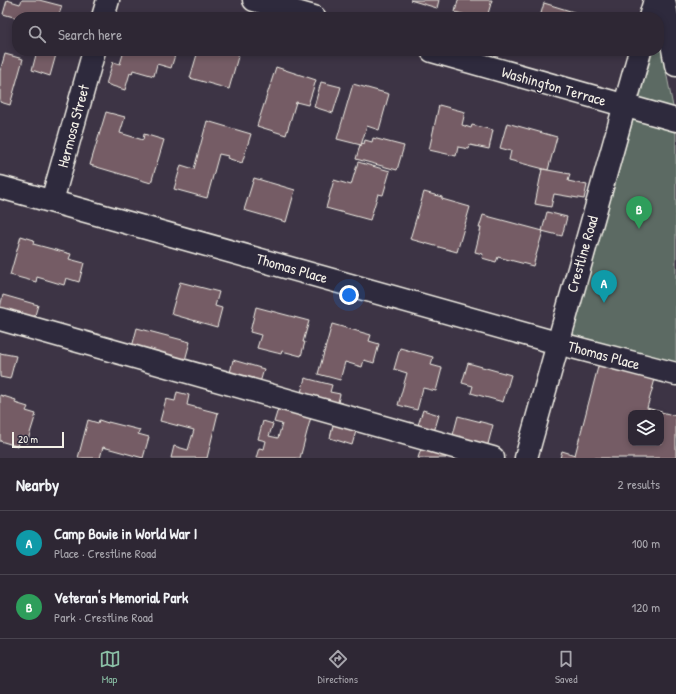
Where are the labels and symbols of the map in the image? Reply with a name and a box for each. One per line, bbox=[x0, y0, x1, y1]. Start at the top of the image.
street label: Washington Terrace bbox=[499, 61, 609, 111]
street label: Hermosa Street bbox=[52, 81, 94, 170]
pin: B bbox=[626, 196, 652, 229]
street label: Crestline Road bbox=[561, 213, 603, 295]
street label: Thomas Place bbox=[254, 248, 330, 288]
pin: A bbox=[591, 270, 617, 303]
your location bbox=[339, 285, 359, 305]
street label: Thomas Place bbox=[566, 335, 642, 375]
scale bar bbox=[12, 430, 64, 449]

